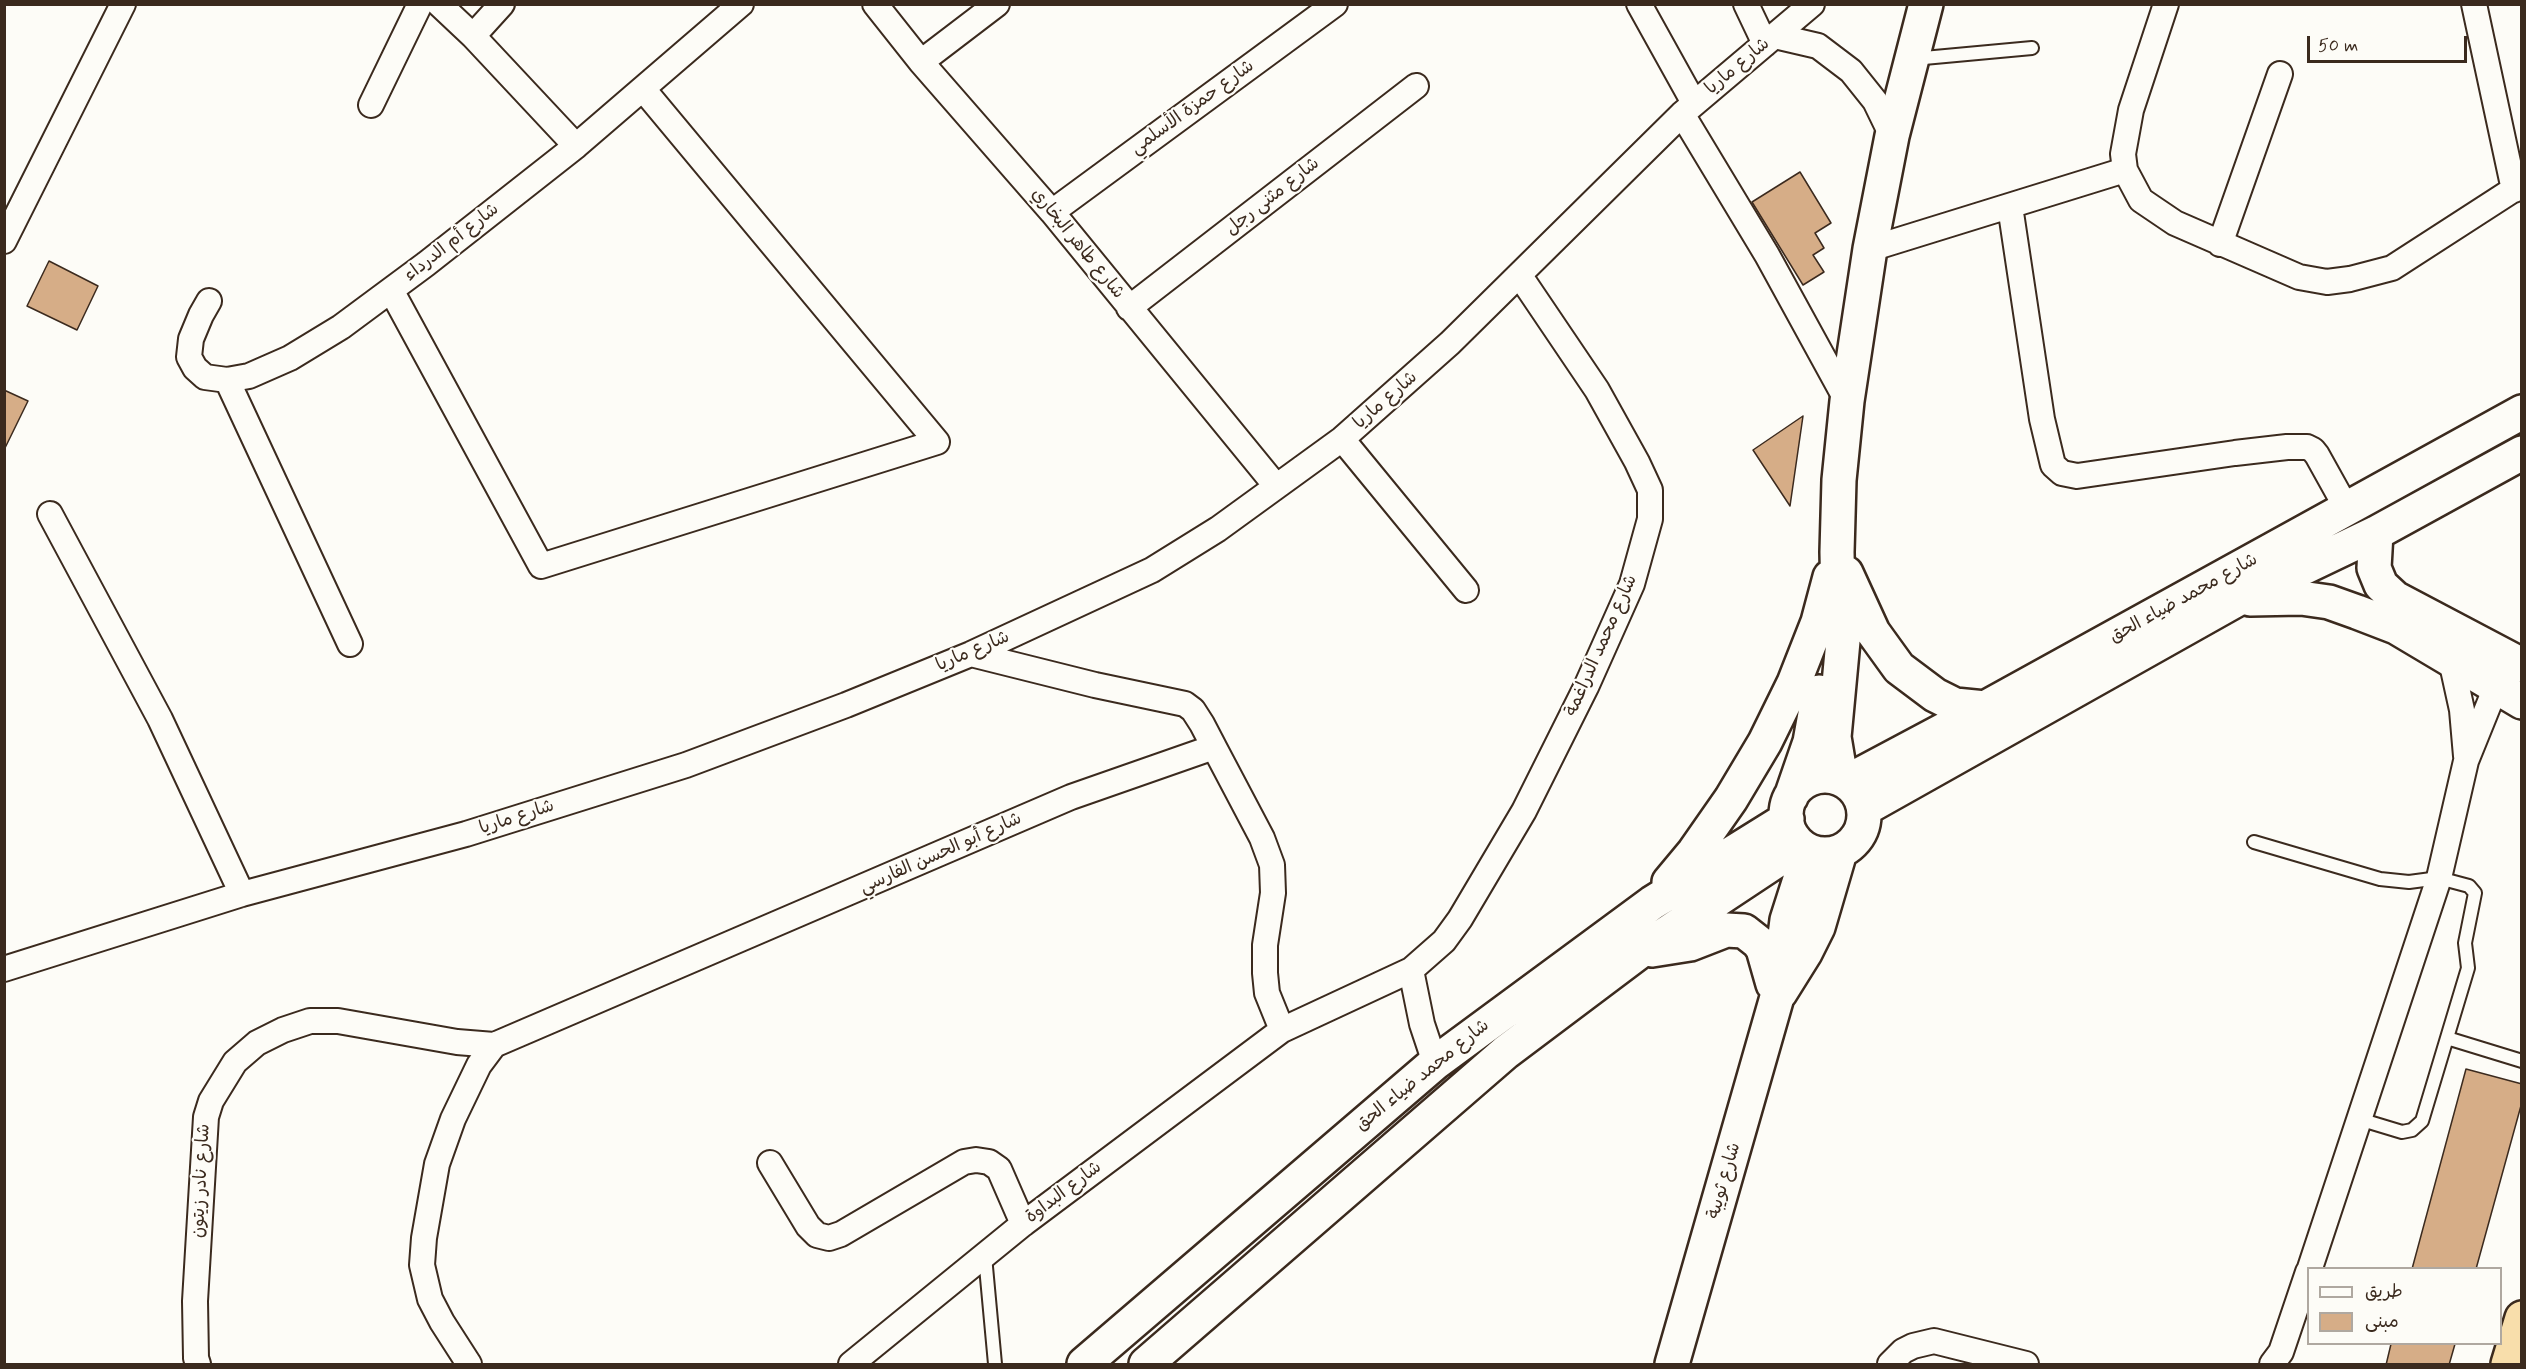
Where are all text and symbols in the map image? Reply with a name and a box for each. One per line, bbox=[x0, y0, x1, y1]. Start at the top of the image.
scale bar bbox=[2310, 24, 2470, 62]
street label: شارع ماريا bbox=[1701, 34, 1775, 100]
text: 50 m bbox=[2318, 34, 2358, 58]
street label: شارع حمزة الأسلمي bbox=[1127, 56, 1259, 160]
street label: شارع مثنى رجل bbox=[1222, 154, 1324, 240]
street label: شارع طاهر البخاري bbox=[1026, 184, 1128, 304]
street label: شارع أم الدرداء bbox=[400, 199, 504, 287]
street label: شارع ماريا bbox=[1350, 367, 1422, 435]
street label: شارع محمد ضياء الحق bbox=[2106, 549, 2262, 649]
street label: شارع محمد الدراغمة bbox=[1561, 572, 1643, 720]
street label: شارع ماريا bbox=[933, 627, 1013, 677]
street label: شارع ماريا bbox=[477, 796, 557, 840]
street label: شارع أبو الحسن الفارسي bbox=[857, 809, 1025, 899]
street label: شارع محمد ضياء الحق bbox=[1352, 1015, 1494, 1137]
street label: شارع نادر زيتون bbox=[188, 1123, 216, 1239]
street label: شارع ثويبة bbox=[1704, 1140, 1746, 1222]
street label: شارع البداوة bbox=[1022, 1157, 1106, 1229]
legend bbox=[2307, 1267, 2502, 1345]
text: طريق bbox=[2365, 1280, 2403, 1304]
text: مبنى bbox=[2365, 1310, 2399, 1334]

